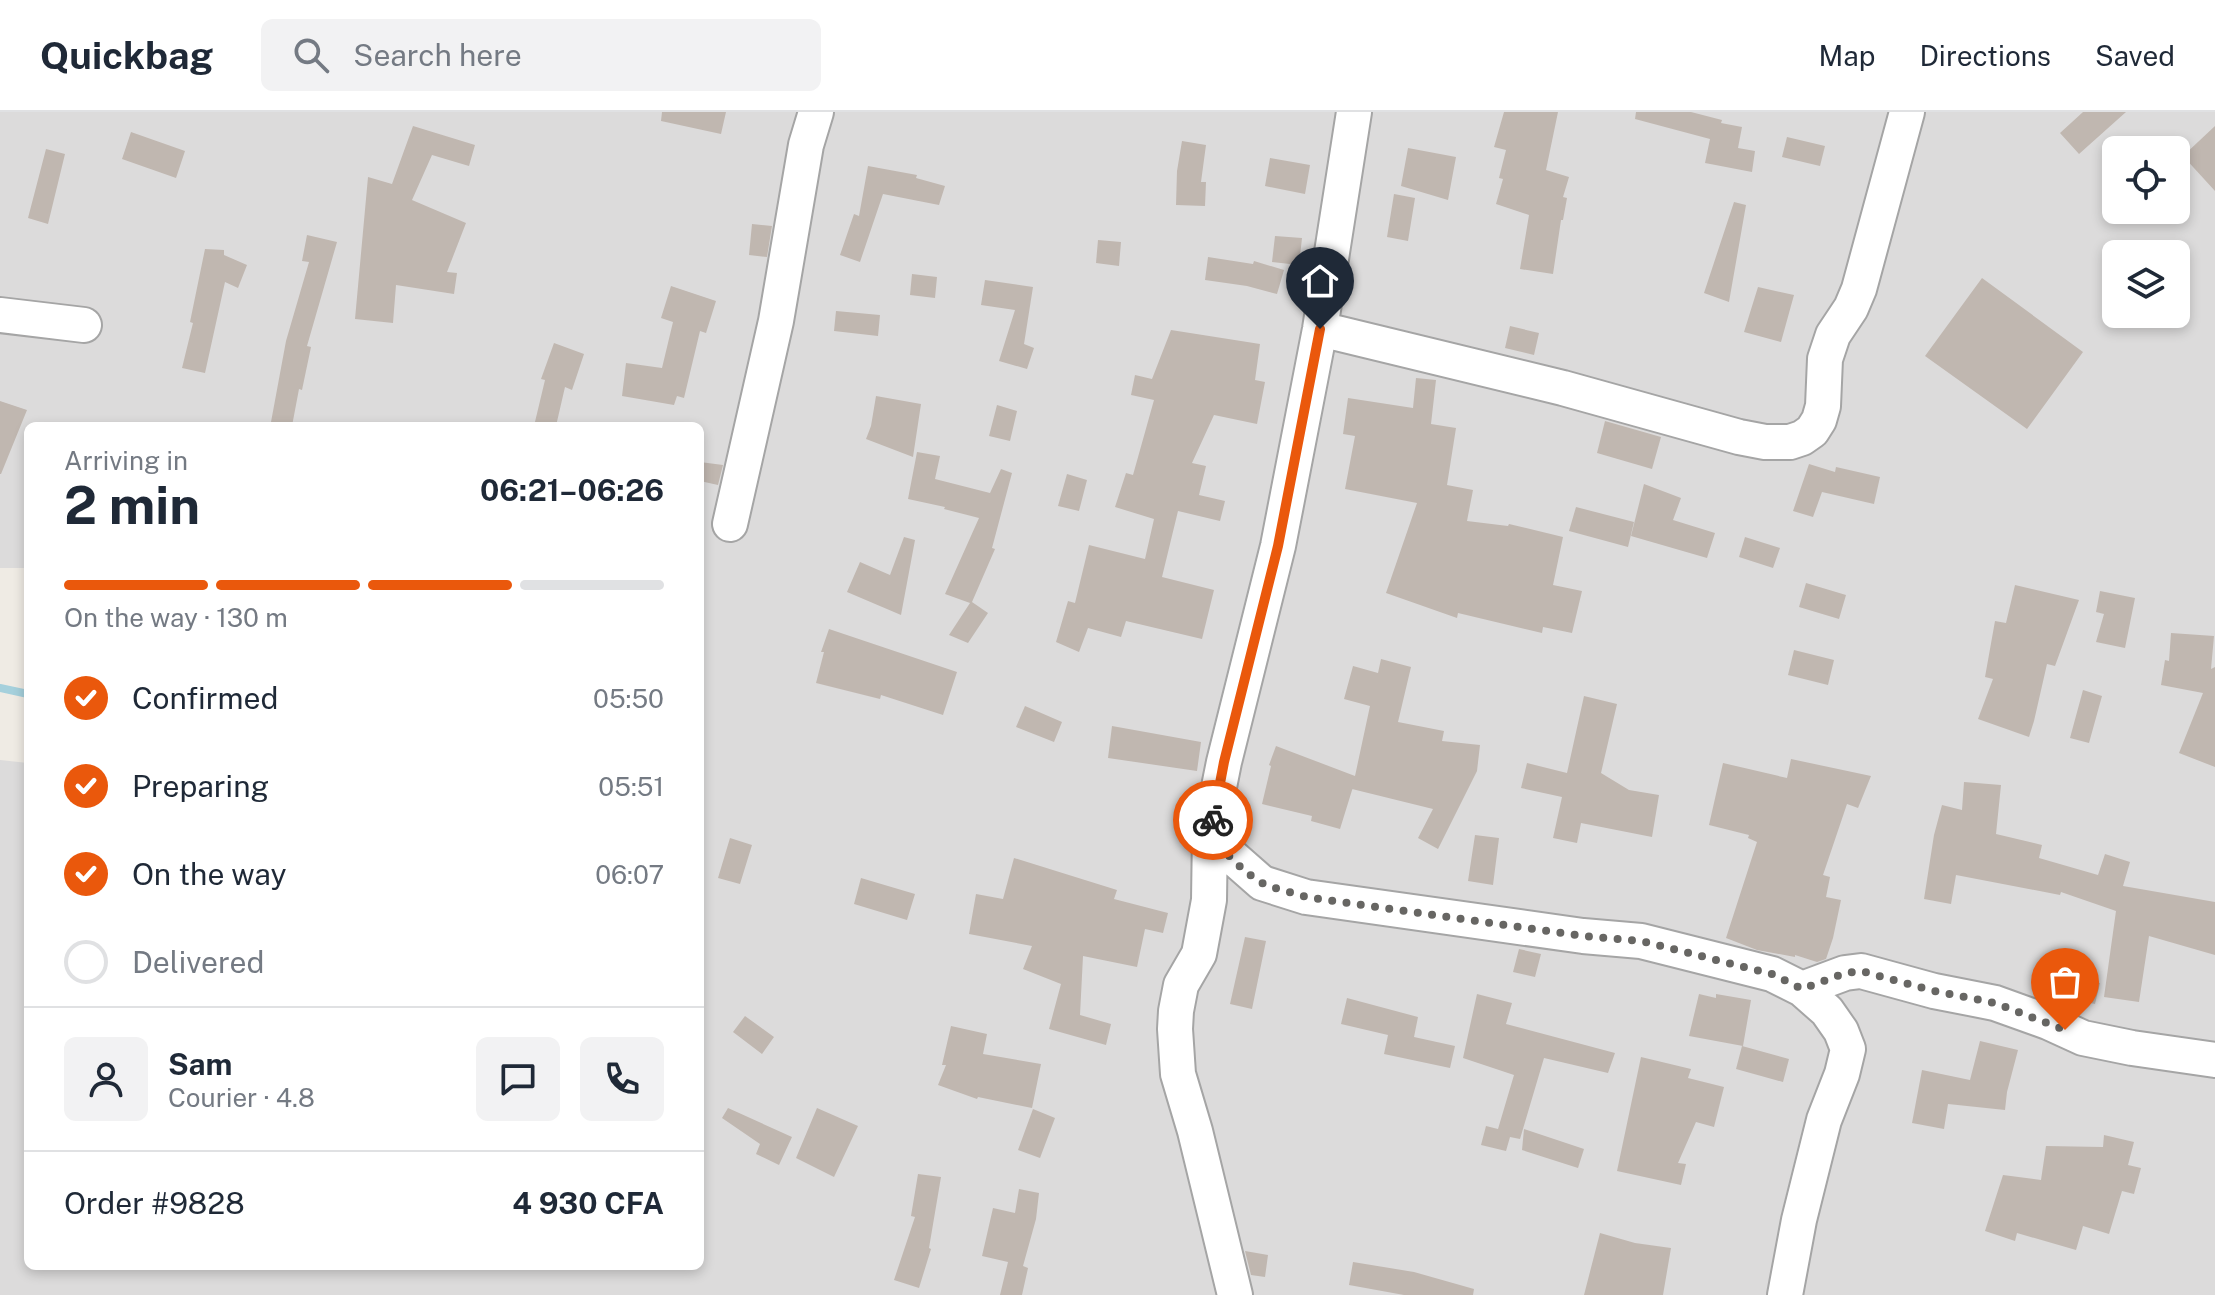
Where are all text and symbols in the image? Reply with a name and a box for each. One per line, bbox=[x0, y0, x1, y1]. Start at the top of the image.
search box bbox=[261, 19, 821, 91]
text: Quickbag bbox=[40, 33, 213, 78]
icon: search bbox=[289, 33, 333, 77]
text: Search here bbox=[353, 37, 522, 73]
text: Map bbox=[1819, 39, 1875, 72]
text: Directions bbox=[1919, 39, 2051, 72]
text: Saved bbox=[2095, 39, 2175, 72]
map controls bbox=[2102, 136, 2190, 328]
button: locate bbox=[2102, 136, 2190, 224]
button: layers bbox=[2102, 240, 2190, 328]
pin bbox=[1286, 247, 1354, 329]
icon: home bbox=[1298, 259, 1342, 303]
text: Arriving in bbox=[64, 445, 188, 476]
text: 06:21–06:26 bbox=[480, 472, 664, 508]
text: 2 min bbox=[64, 475, 200, 536]
text: On the way · 130 m bbox=[64, 602, 288, 633]
icon: check bbox=[64, 676, 108, 720]
text: Confirmed bbox=[132, 680, 278, 716]
text: 05:50 bbox=[593, 683, 664, 714]
icon: check bbox=[64, 764, 108, 808]
text: Preparing bbox=[132, 768, 269, 804]
text: 05:51 bbox=[598, 771, 664, 802]
courier bbox=[1173, 780, 1253, 860]
icon: bike bbox=[1191, 798, 1235, 842]
icon: check bbox=[64, 852, 108, 896]
text: On the way bbox=[132, 856, 286, 892]
text: 06:07 bbox=[595, 859, 664, 890]
text: Delivered bbox=[132, 944, 264, 980]
pin bbox=[2031, 948, 2099, 1030]
icon: bag bbox=[2043, 960, 2087, 1004]
button: person bbox=[64, 1037, 148, 1121]
button: chat bbox=[476, 1037, 560, 1121]
button: phone bbox=[580, 1037, 664, 1121]
text: Sam bbox=[168, 1046, 232, 1082]
text: Courier · 4.8 bbox=[168, 1082, 315, 1113]
text: Order #9828 bbox=[64, 1185, 245, 1221]
text: 4 930 CFA bbox=[512, 1185, 664, 1221]

